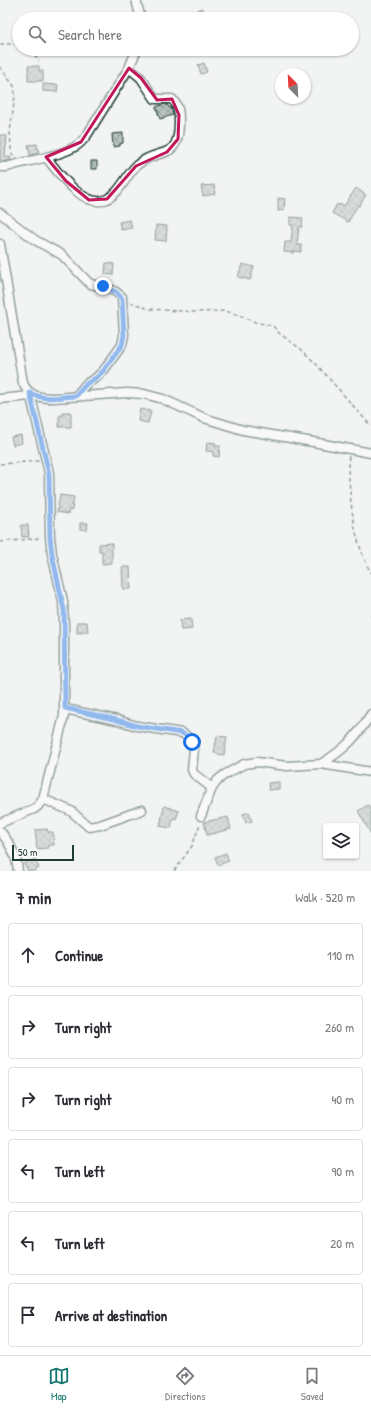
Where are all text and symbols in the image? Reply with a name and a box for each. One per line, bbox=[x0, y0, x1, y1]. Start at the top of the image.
search box bbox=[12, 12, 359, 56]
icon: search bbox=[26, 23, 48, 45]
text: Search here bbox=[58, 24, 122, 45]
north arrow bbox=[275, 68, 311, 104]
route end bbox=[94, 277, 112, 295]
route start bbox=[183, 733, 201, 751]
map controls bbox=[323, 823, 359, 859]
button: layers bbox=[323, 823, 359, 859]
scale bar bbox=[12, 843, 74, 862]
text: 50 m bbox=[18, 845, 38, 859]
text: 7 min bbox=[16, 886, 51, 909]
text: Walk · 520 m bbox=[295, 888, 355, 906]
icon: ahead bbox=[17, 944, 39, 966]
text: Continue bbox=[55, 945, 103, 966]
text: 110 m bbox=[327, 946, 354, 964]
icon: right bbox=[17, 1016, 39, 1038]
text: Turn right bbox=[55, 1017, 111, 1038]
text: 260 m bbox=[325, 1018, 354, 1036]
icon: right bbox=[17, 1088, 39, 1110]
text: Turn right bbox=[55, 1089, 111, 1110]
text: 40 m bbox=[331, 1090, 354, 1108]
icon: left bbox=[17, 1160, 39, 1182]
text: Turn left bbox=[55, 1161, 105, 1182]
text: 90 m bbox=[332, 1162, 354, 1180]
icon: left bbox=[17, 1232, 39, 1254]
text: Turn left bbox=[55, 1233, 105, 1254]
text: 20 m bbox=[330, 1234, 354, 1252]
icon: arrive bbox=[17, 1304, 39, 1326]
text: Arrive at destination bbox=[55, 1305, 167, 1326]
tab: Map bbox=[48, 1365, 70, 1403]
tab: Directions bbox=[165, 1365, 206, 1403]
tab: Saved bbox=[301, 1365, 323, 1403]

